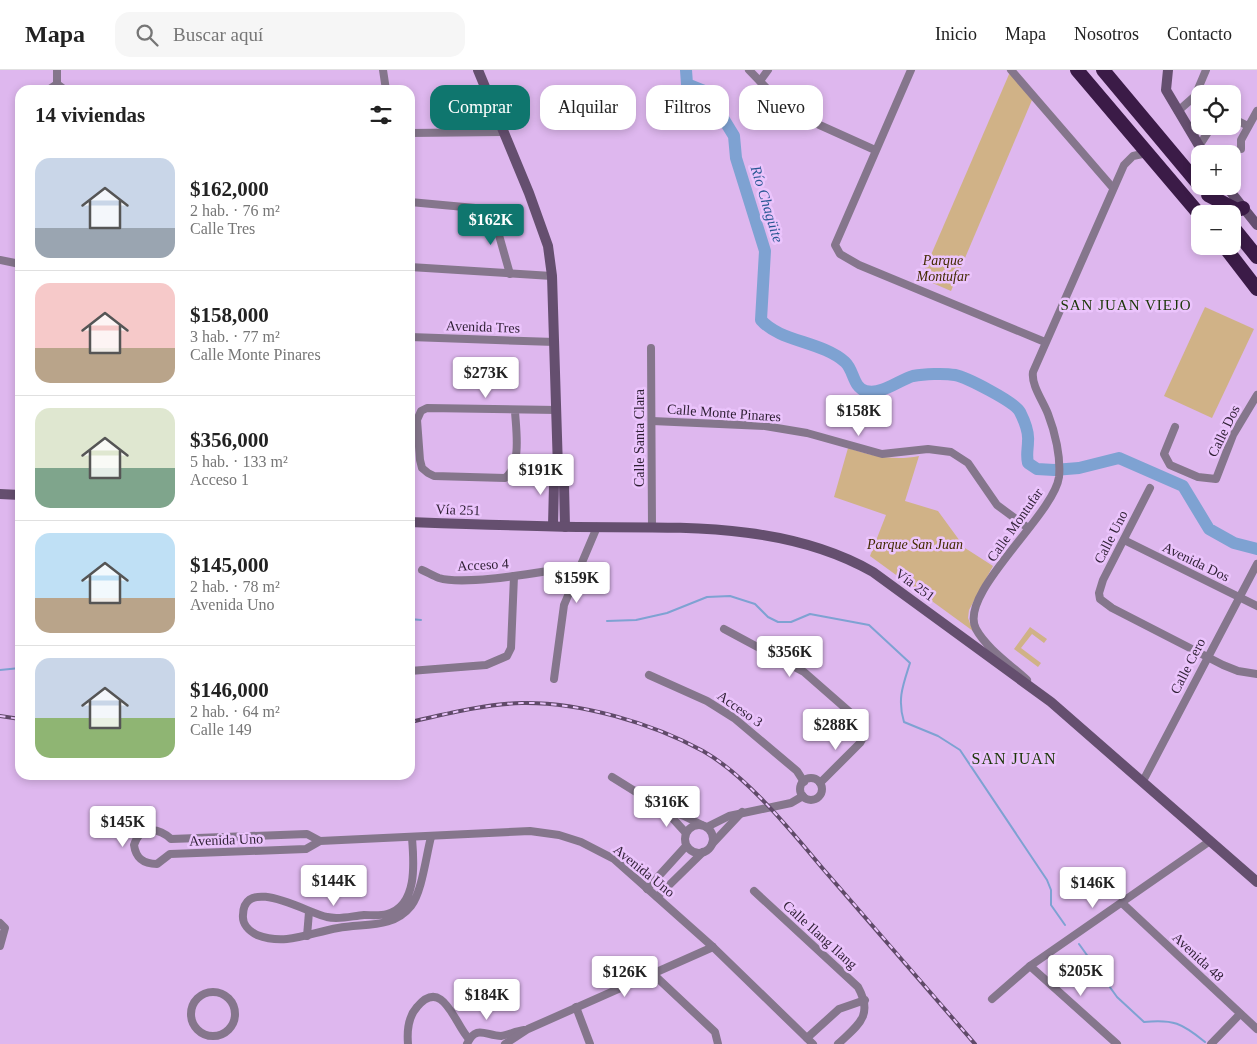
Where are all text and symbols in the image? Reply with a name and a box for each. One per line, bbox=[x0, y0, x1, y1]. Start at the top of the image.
search box bbox=[115, 12, 465, 57]
text: Mapa bbox=[25, 21, 85, 47]
icon: search bbox=[133, 21, 161, 49]
text: Buscar aquí bbox=[173, 24, 263, 45]
text: Inicio bbox=[935, 24, 977, 44]
text: Mapa bbox=[1005, 24, 1046, 44]
text: Nosotros bbox=[1074, 24, 1139, 44]
text: Contacto bbox=[1167, 24, 1232, 44]
chip: Comprar bbox=[430, 85, 530, 130]
chip: Alquilar bbox=[540, 85, 636, 130]
chip: Filtros bbox=[646, 85, 729, 130]
chip: Nuevo bbox=[739, 85, 823, 130]
map controls bbox=[1191, 85, 1241, 255]
button: locate bbox=[1191, 85, 1241, 135]
icon: filters bbox=[367, 101, 395, 129]
text: 14 viviendas bbox=[35, 103, 145, 127]
button: + bbox=[1191, 145, 1241, 195]
water label: Río Chagüite bbox=[747, 163, 786, 245]
text: $162,000 bbox=[190, 177, 269, 201]
icon: home bbox=[75, 178, 135, 238]
text: 2 hab. · 76 m² bbox=[190, 202, 280, 219]
pin: $162K bbox=[456, 204, 526, 246]
button: − bbox=[1191, 205, 1241, 255]
text: $162K bbox=[469, 211, 513, 228]
text: Calle Tres bbox=[190, 220, 255, 237]
park label: Parque Montufar bbox=[916, 253, 970, 284]
district label: SAN JUAN VIEJO bbox=[1060, 297, 1192, 313]
icon: home bbox=[75, 303, 135, 363]
text: $158,000 bbox=[190, 303, 269, 327]
street label: Avenida Tres bbox=[446, 318, 520, 336]
text: 3 hab. · 77 m² bbox=[190, 328, 280, 345]
text: Calle Monte Pinares bbox=[190, 346, 321, 363]
pin: $273K bbox=[451, 356, 521, 399]
text: $273K bbox=[464, 364, 508, 381]
street label: Calle Santa Clara bbox=[632, 388, 647, 487]
pin: $158K bbox=[824, 394, 894, 437]
street label: Calle Monte Pinares bbox=[666, 402, 782, 424]
text: $158K bbox=[837, 402, 881, 419]
street label: Calle Dos bbox=[1205, 403, 1243, 459]
icon: home bbox=[75, 428, 135, 488]
text: $356,000 bbox=[190, 428, 269, 452]
text: 5 hab. · 133 m² bbox=[190, 453, 288, 470]
pin: $191K bbox=[506, 454, 576, 496]
text: $191K bbox=[519, 461, 563, 478]
text: Acceso 1 bbox=[190, 471, 249, 488]
street label: Calle Montufar bbox=[984, 485, 1046, 564]
street label: Vía 251 bbox=[435, 502, 481, 518]
street label: Calle Uno bbox=[1091, 508, 1131, 566]
park label: Parque San Juan bbox=[866, 537, 963, 552]
street label: Avenida Dos bbox=[1160, 539, 1232, 585]
icon: home bbox=[75, 553, 135, 613]
text: $145,000 bbox=[190, 553, 269, 577]
street label: Acceso 4 bbox=[457, 556, 509, 574]
pin: $159K bbox=[542, 562, 612, 604]
street label: Vía 251 bbox=[893, 566, 937, 604]
text: $159K bbox=[555, 569, 599, 586]
text: 2 hab. · 78 m² bbox=[190, 578, 280, 595]
text: Avenida Uno bbox=[190, 596, 275, 613]
pin: $356K bbox=[755, 636, 825, 678]
street label: Calle Cero bbox=[1168, 636, 1208, 696]
text: $356K bbox=[768, 643, 812, 660]
icon: home bbox=[75, 678, 135, 738]
text: $146,000 bbox=[190, 678, 269, 702]
street label: Acceso 3 bbox=[715, 688, 765, 730]
text: 2 hab. · 64 m² bbox=[190, 703, 280, 720]
pin: $288K bbox=[801, 708, 871, 751]
text: $288K bbox=[814, 716, 858, 733]
text: Calle 149 bbox=[190, 721, 252, 738]
district label: SAN JUAN bbox=[972, 750, 1056, 767]
pin: $316K bbox=[632, 786, 702, 828]
text: $316K bbox=[645, 793, 689, 810]
pin: $145K bbox=[88, 806, 158, 848]
text: $145K bbox=[101, 813, 145, 830]
street label: Avenida Uno bbox=[189, 831, 263, 849]
street label: Avenida Uno bbox=[611, 842, 677, 900]
pin: $144K bbox=[299, 864, 369, 907]
pin: $146K bbox=[1058, 866, 1128, 909]
text: $144K bbox=[312, 872, 356, 889]
text: $146K bbox=[1071, 874, 1115, 891]
street label: Calle Ilang Ilang bbox=[780, 898, 860, 972]
street label: Avenida 48 bbox=[1170, 930, 1226, 984]
pin: $205K bbox=[1046, 954, 1116, 997]
pin: $126K bbox=[590, 956, 660, 998]
text: $205K bbox=[1059, 962, 1103, 979]
text: $126K bbox=[603, 963, 647, 980]
pin: $184K bbox=[452, 978, 522, 1021]
text: $184K bbox=[465, 986, 509, 1003]

